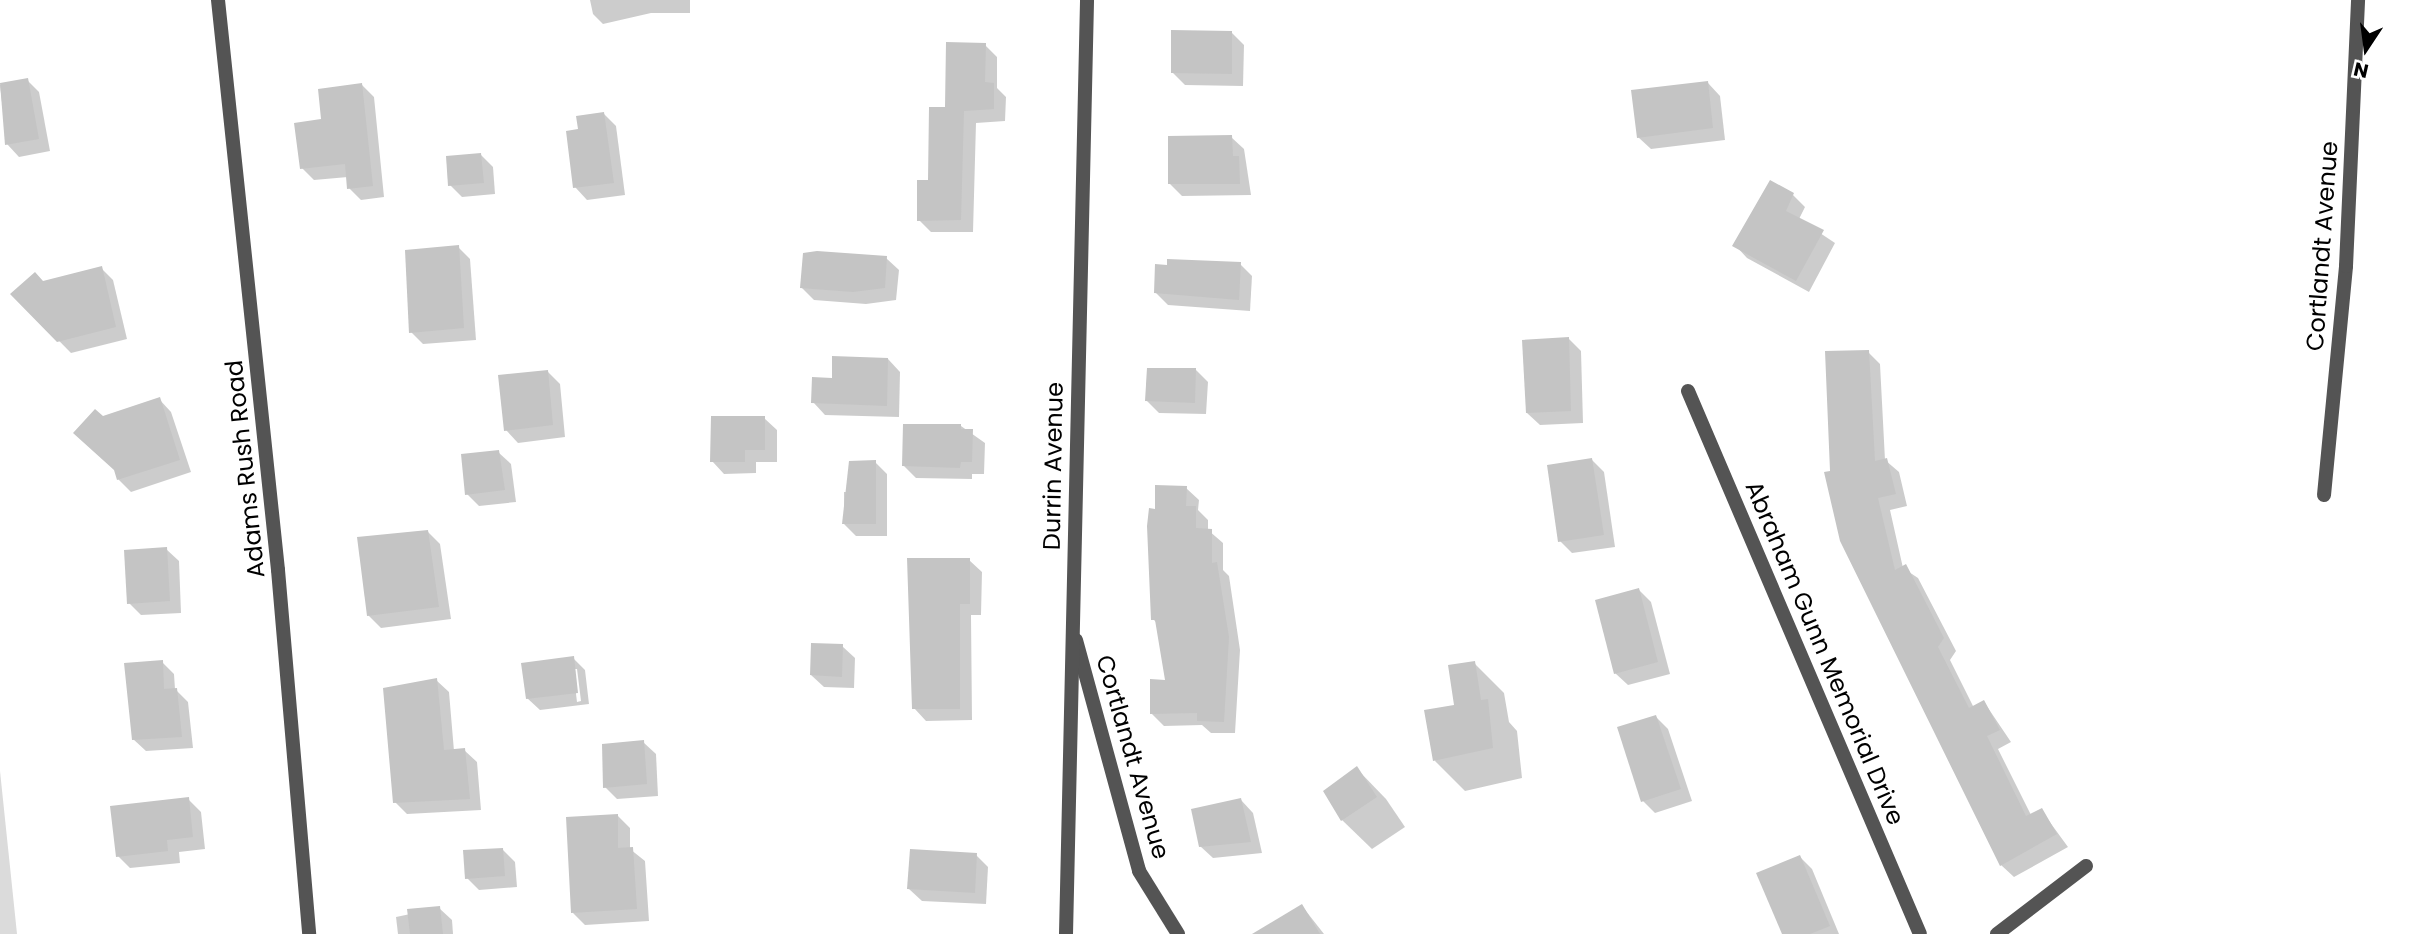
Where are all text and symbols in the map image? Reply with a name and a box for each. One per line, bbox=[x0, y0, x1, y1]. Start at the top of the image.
north arrow bbox=[2331, 14, 2401, 84]
text: N bbox=[2351, 55, 2371, 85]
street label: Cortlandt Avenue bbox=[2300, 140, 2344, 352]
street label: Adams Rush Road bbox=[219, 359, 271, 579]
street label: Durrin Avenue bbox=[1037, 382, 1069, 550]
street label: Abraham Gunn Memorial Drive bbox=[1739, 477, 1911, 829]
street label: Cortlandt Avenue bbox=[1090, 652, 1176, 862]

